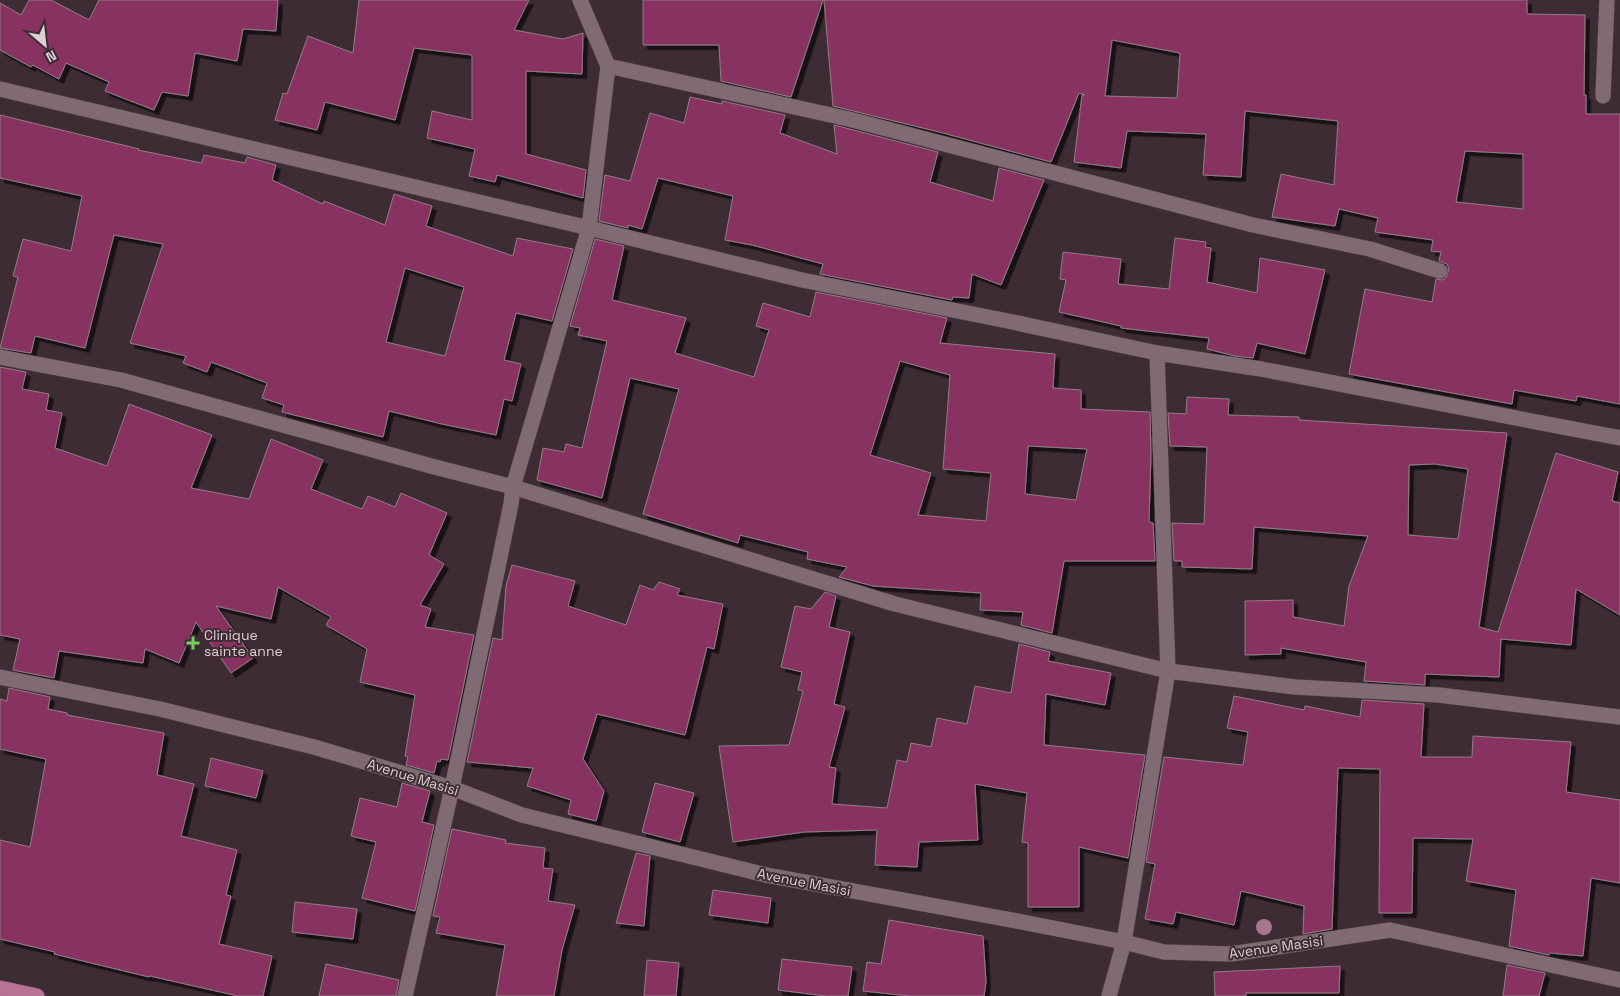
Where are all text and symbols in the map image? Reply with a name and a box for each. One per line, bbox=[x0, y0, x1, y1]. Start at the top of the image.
north arrow bbox=[20, 20, 70, 70]
text: N bbox=[43, 46, 59, 67]
place label: Clinique sainte anne bbox=[204, 626, 283, 660]
marker: Clinique sainte anne bbox=[186, 636, 200, 650]
street label: Avenue Masisi bbox=[365, 755, 461, 799]
street label: Avenue Masisi bbox=[756, 864, 852, 900]
street label: Avenue Masisi bbox=[1228, 931, 1324, 963]

